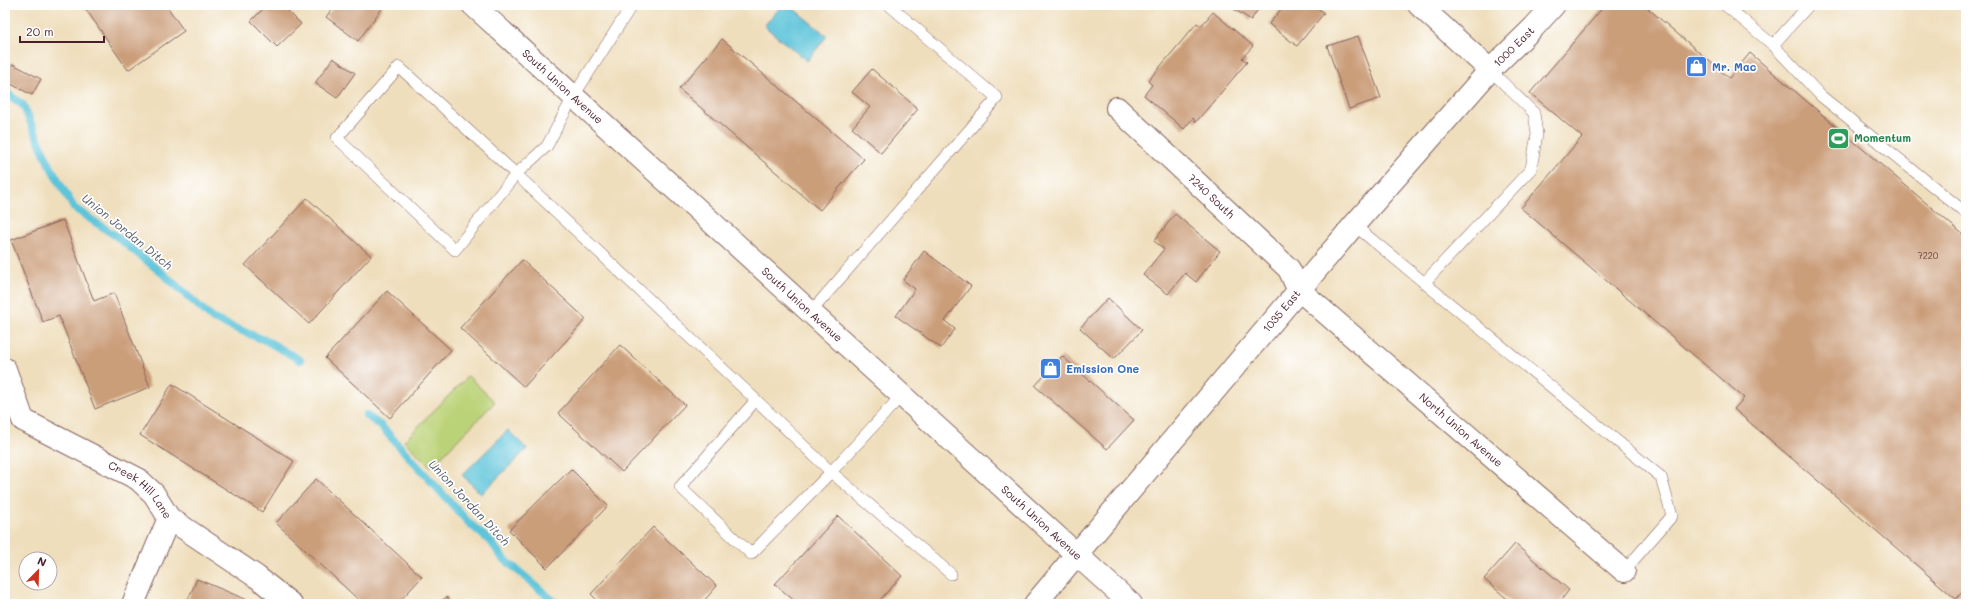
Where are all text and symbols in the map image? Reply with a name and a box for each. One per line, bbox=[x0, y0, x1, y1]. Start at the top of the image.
scale bar bbox=[20, 18, 104, 44]
text: 20 m bbox=[26, 23, 54, 39]
street label: 1000 East bbox=[1490, 23, 1537, 70]
street label: South Union Avenue bbox=[519, 45, 607, 127]
shop icon: Mr. Mac bbox=[1684, 54, 1710, 80]
place label: Mr. Mac bbox=[1712, 59, 1757, 74]
sports icon: Momentum bbox=[1826, 125, 1852, 151]
place label: Momentum bbox=[1854, 130, 1911, 145]
street label: 7240 South bbox=[1185, 170, 1238, 221]
water label: Union Jordan Ditch bbox=[79, 190, 176, 273]
house number: 7220 bbox=[1918, 250, 1939, 261]
street label: South Union Avenue bbox=[759, 263, 846, 345]
street label: 1035 East bbox=[1259, 286, 1304, 335]
shop icon: Emission One bbox=[1037, 356, 1063, 382]
place label: Emission One bbox=[1066, 361, 1139, 376]
street label: North Union Avenue bbox=[1416, 389, 1506, 470]
water label: Union Jordan Ditch bbox=[426, 456, 514, 549]
street label: Creek Hill Lane bbox=[106, 457, 176, 521]
street label: South Union Avenue bbox=[998, 482, 1086, 563]
north arrow bbox=[18, 551, 58, 591]
text: N bbox=[35, 553, 49, 570]

